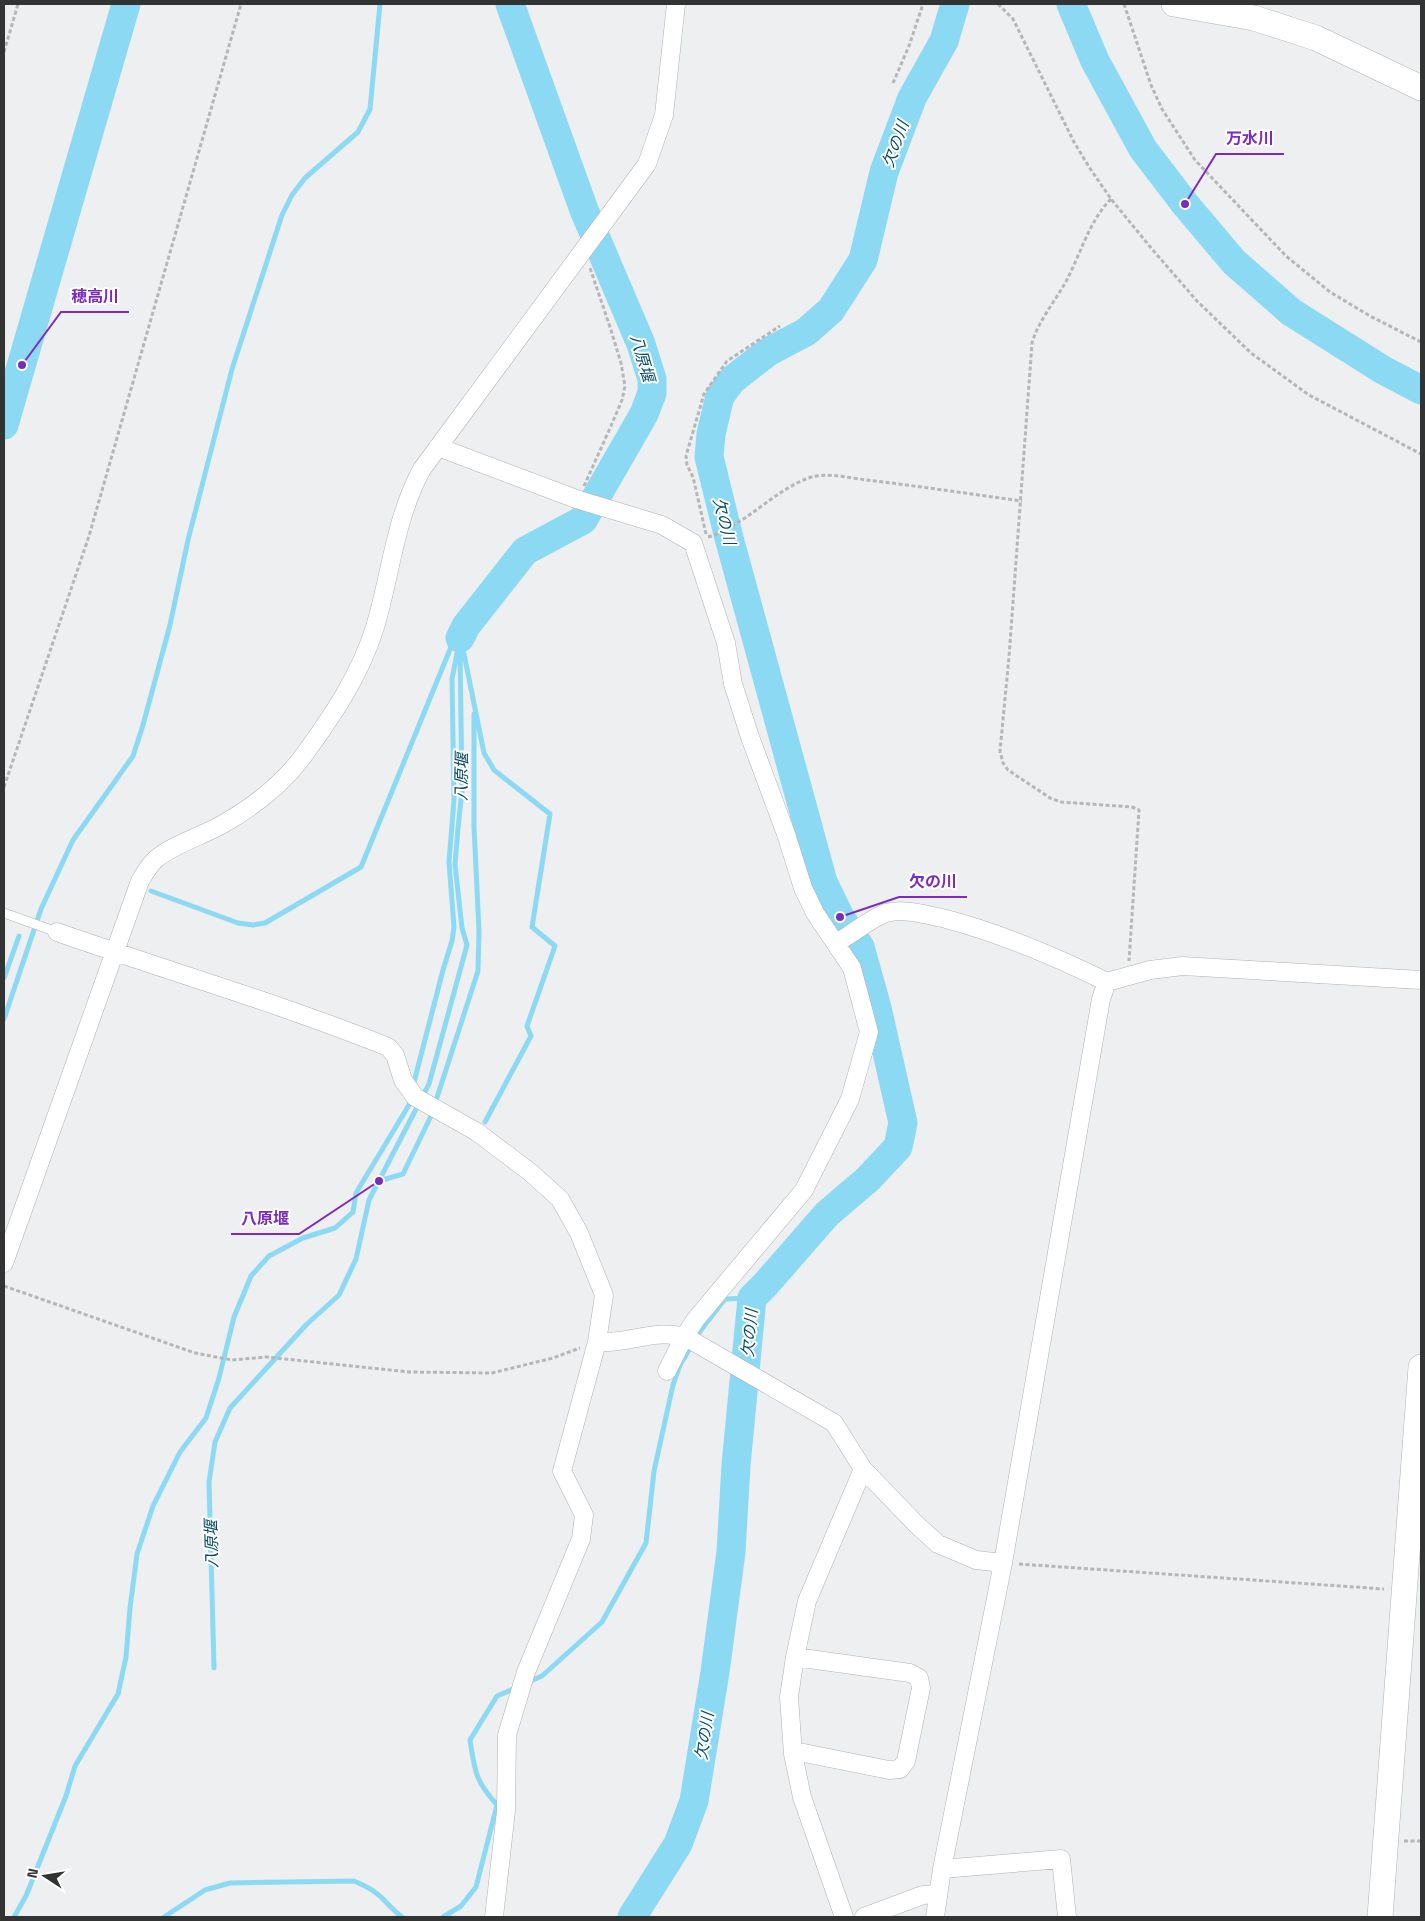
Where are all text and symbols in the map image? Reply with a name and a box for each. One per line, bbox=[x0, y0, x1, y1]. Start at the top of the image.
water label: 欠の川 bbox=[876, 115, 915, 171]
callout: 万水川 bbox=[1216, 123, 1284, 154]
text: 万水川 bbox=[1226, 126, 1274, 150]
callout: 穂高川 bbox=[61, 281, 129, 312]
text: 穂高川 bbox=[71, 284, 119, 308]
water label: 八原堰 bbox=[625, 332, 662, 387]
water label: 欠の川 bbox=[708, 495, 743, 549]
water label: 八原堰 bbox=[449, 750, 473, 801]
callout: 欠の川 bbox=[899, 866, 967, 897]
text: 欠の川 bbox=[909, 869, 957, 893]
callout: 八原堰 bbox=[231, 1203, 299, 1234]
text: 八原堰 bbox=[241, 1206, 289, 1230]
water label: 欠の川 bbox=[735, 1306, 763, 1358]
water label: 八原堰 bbox=[199, 1517, 223, 1568]
water label: 欠の川 bbox=[689, 1709, 720, 1761]
north arrow bbox=[20, 1851, 70, 1901]
text: N bbox=[21, 1866, 43, 1880]

